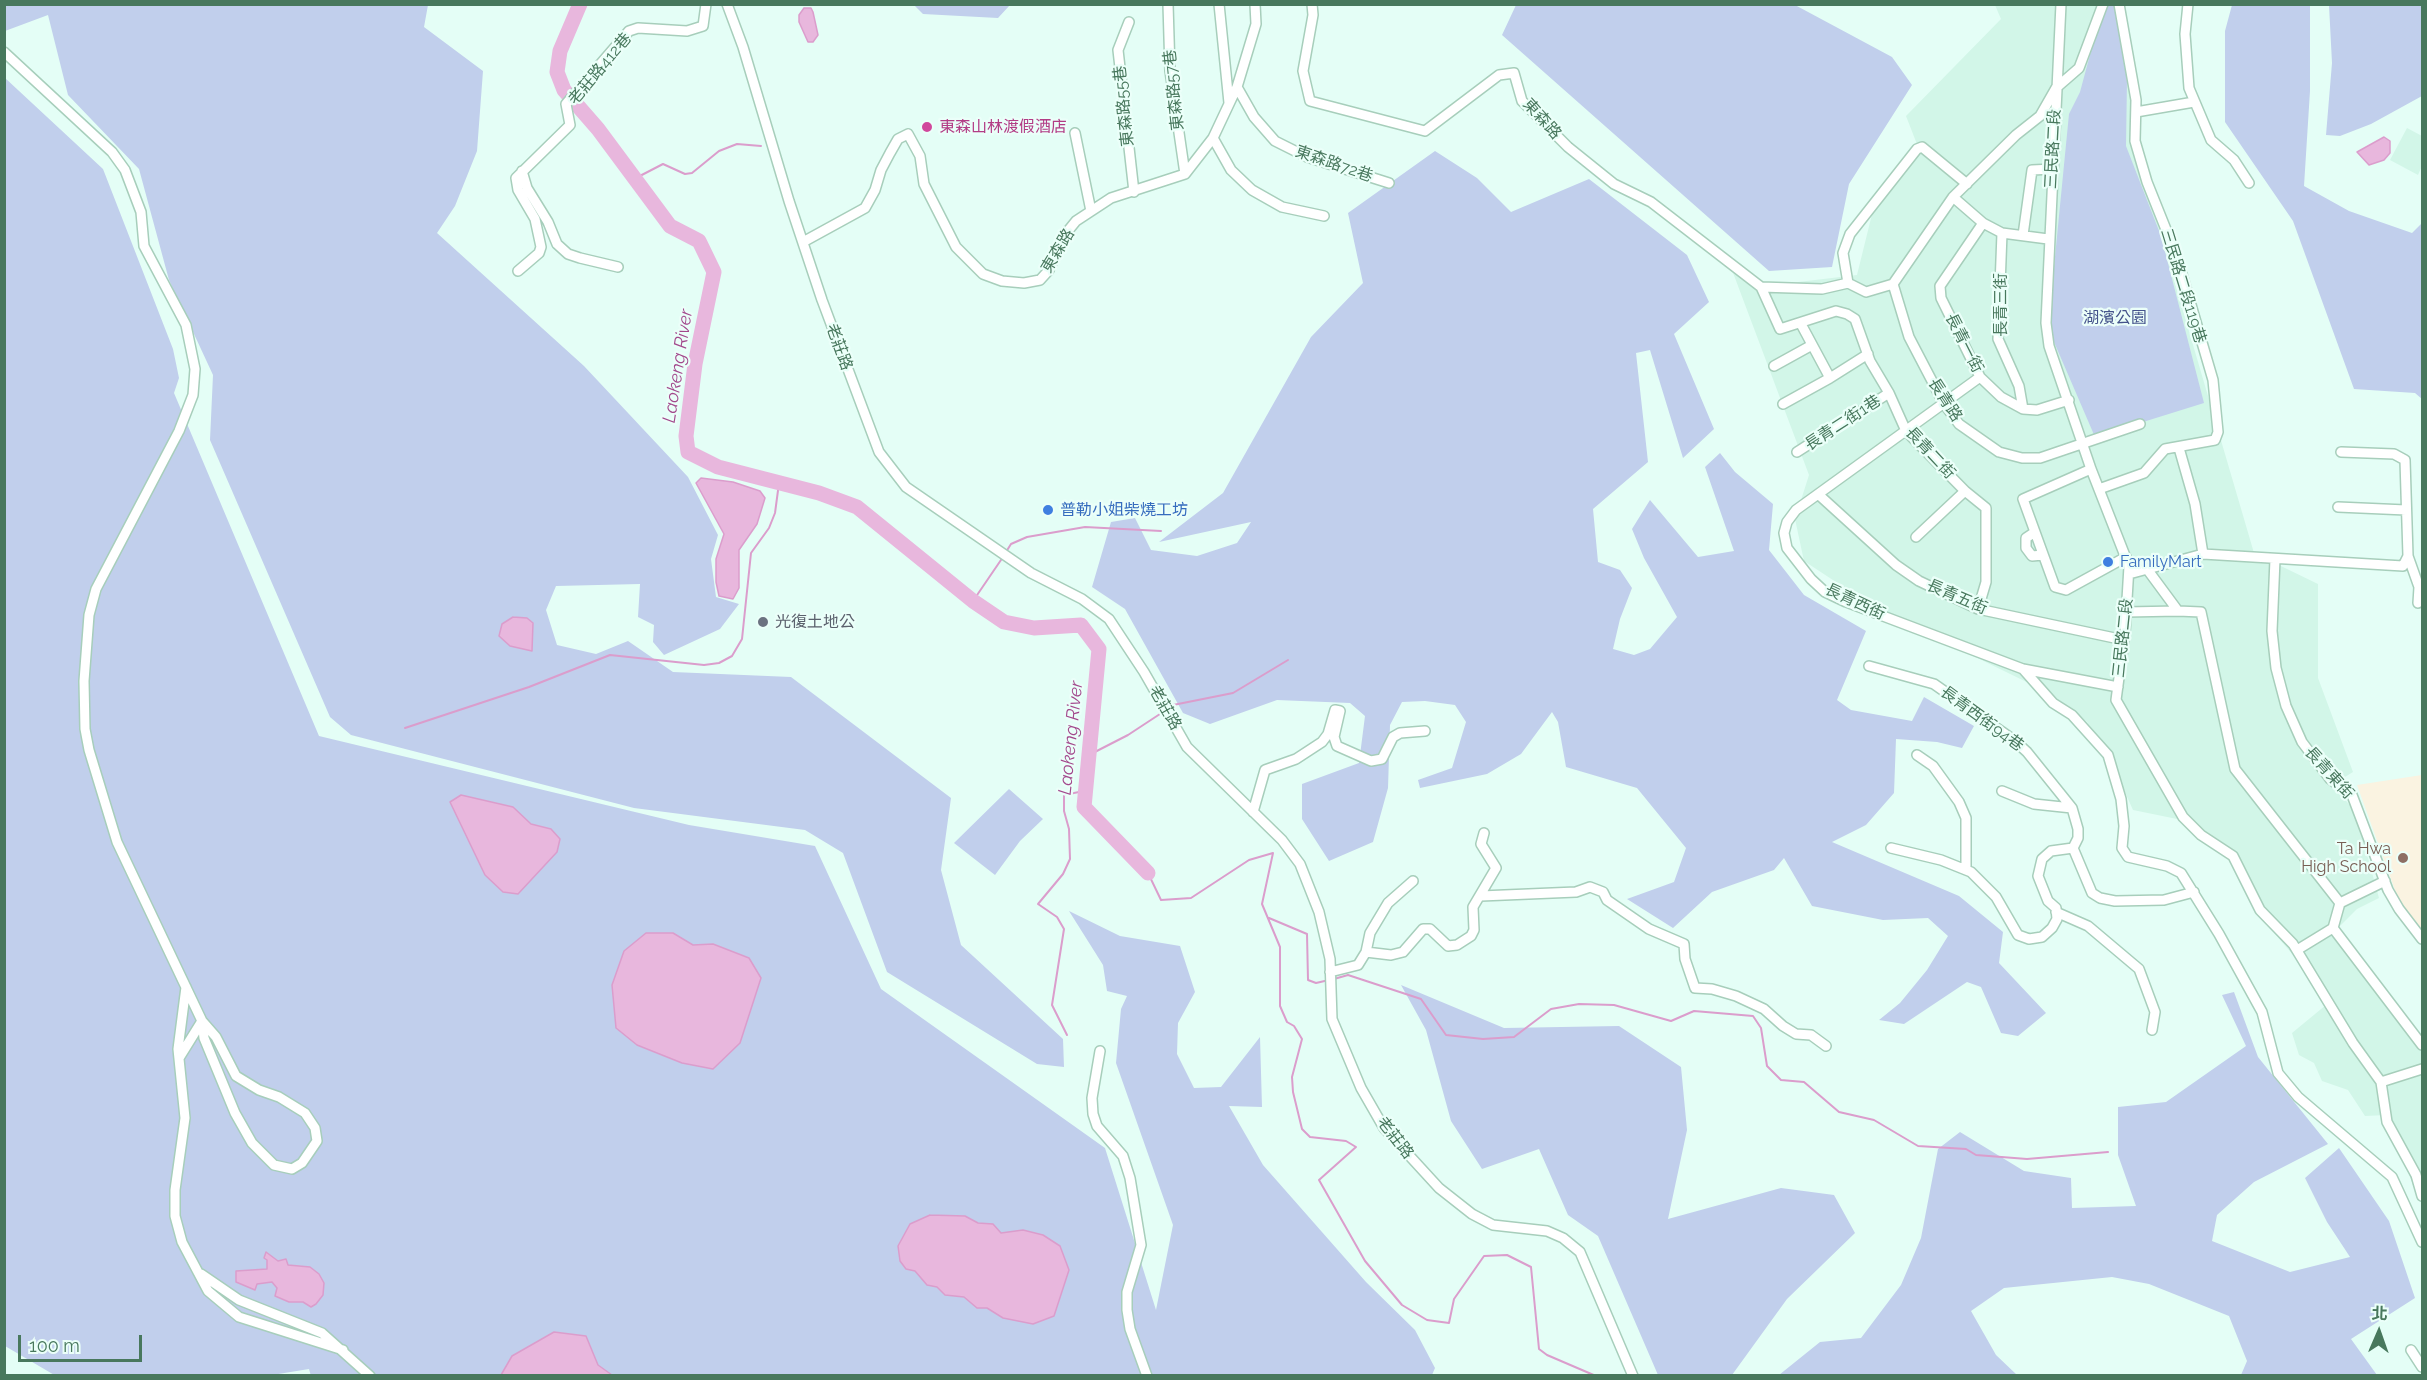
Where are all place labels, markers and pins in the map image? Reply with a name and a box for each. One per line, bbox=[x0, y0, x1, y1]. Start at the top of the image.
place label: 東森山林渡假酒店 bbox=[939, 117, 1067, 137]
marker: 東森山林渡假酒店 bbox=[920, 120, 934, 134]
place label: 普勒小姐柴燒工坊 bbox=[1060, 500, 1188, 520]
marker: 普勒小姐柴燒工坊 bbox=[1041, 503, 1055, 517]
place label: FamilyMart bbox=[2120, 552, 2202, 572]
marker: FamilyMart bbox=[2101, 555, 2115, 569]
place label: 光復土地公 bbox=[775, 612, 855, 632]
marker: 光復土地公 bbox=[756, 615, 770, 629]
place label: Ta Hwa High School bbox=[2301, 839, 2391, 877]
marker: Ta Hwa High School bbox=[2396, 851, 2410, 865]

